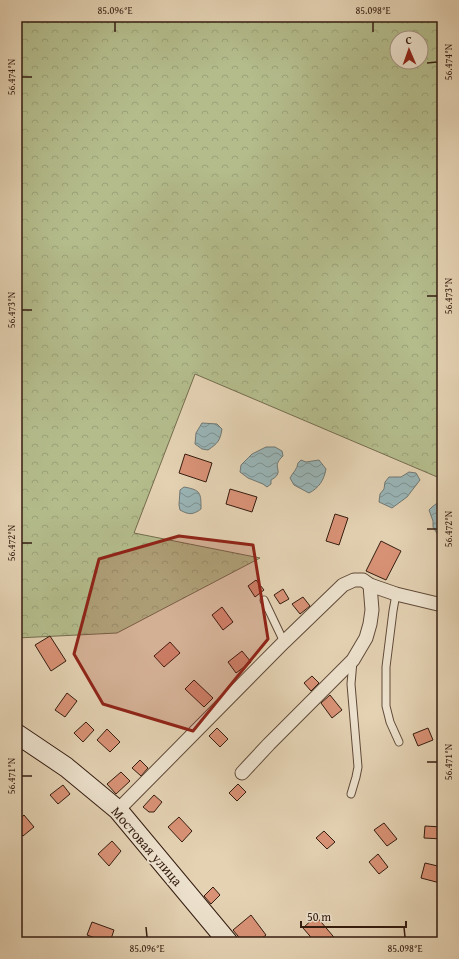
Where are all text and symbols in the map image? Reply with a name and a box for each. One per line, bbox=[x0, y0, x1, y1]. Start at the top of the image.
text: 85.096°E bbox=[97, 3, 133, 18]
text: 85.098°E bbox=[355, 3, 391, 18]
north arrow bbox=[389, 30, 429, 70]
text: С bbox=[405, 32, 412, 48]
text: 56.474°N bbox=[441, 43, 456, 80]
text: 56.474°N bbox=[4, 58, 19, 95]
text: 56.473°N bbox=[441, 277, 456, 314]
text: 56.473°N bbox=[4, 291, 19, 328]
text: 56.472°N bbox=[441, 510, 456, 547]
text: 56.472°N bbox=[4, 524, 19, 561]
text: 56.471°N bbox=[441, 743, 456, 780]
text: 56.471°N bbox=[4, 757, 19, 794]
street label: Мостовая улица bbox=[107, 802, 187, 890]
scale bar bbox=[301, 903, 406, 929]
text: 50 m bbox=[307, 908, 331, 925]
text: 85.096°E bbox=[129, 941, 165, 956]
text: 85.098°E bbox=[387, 941, 423, 956]

